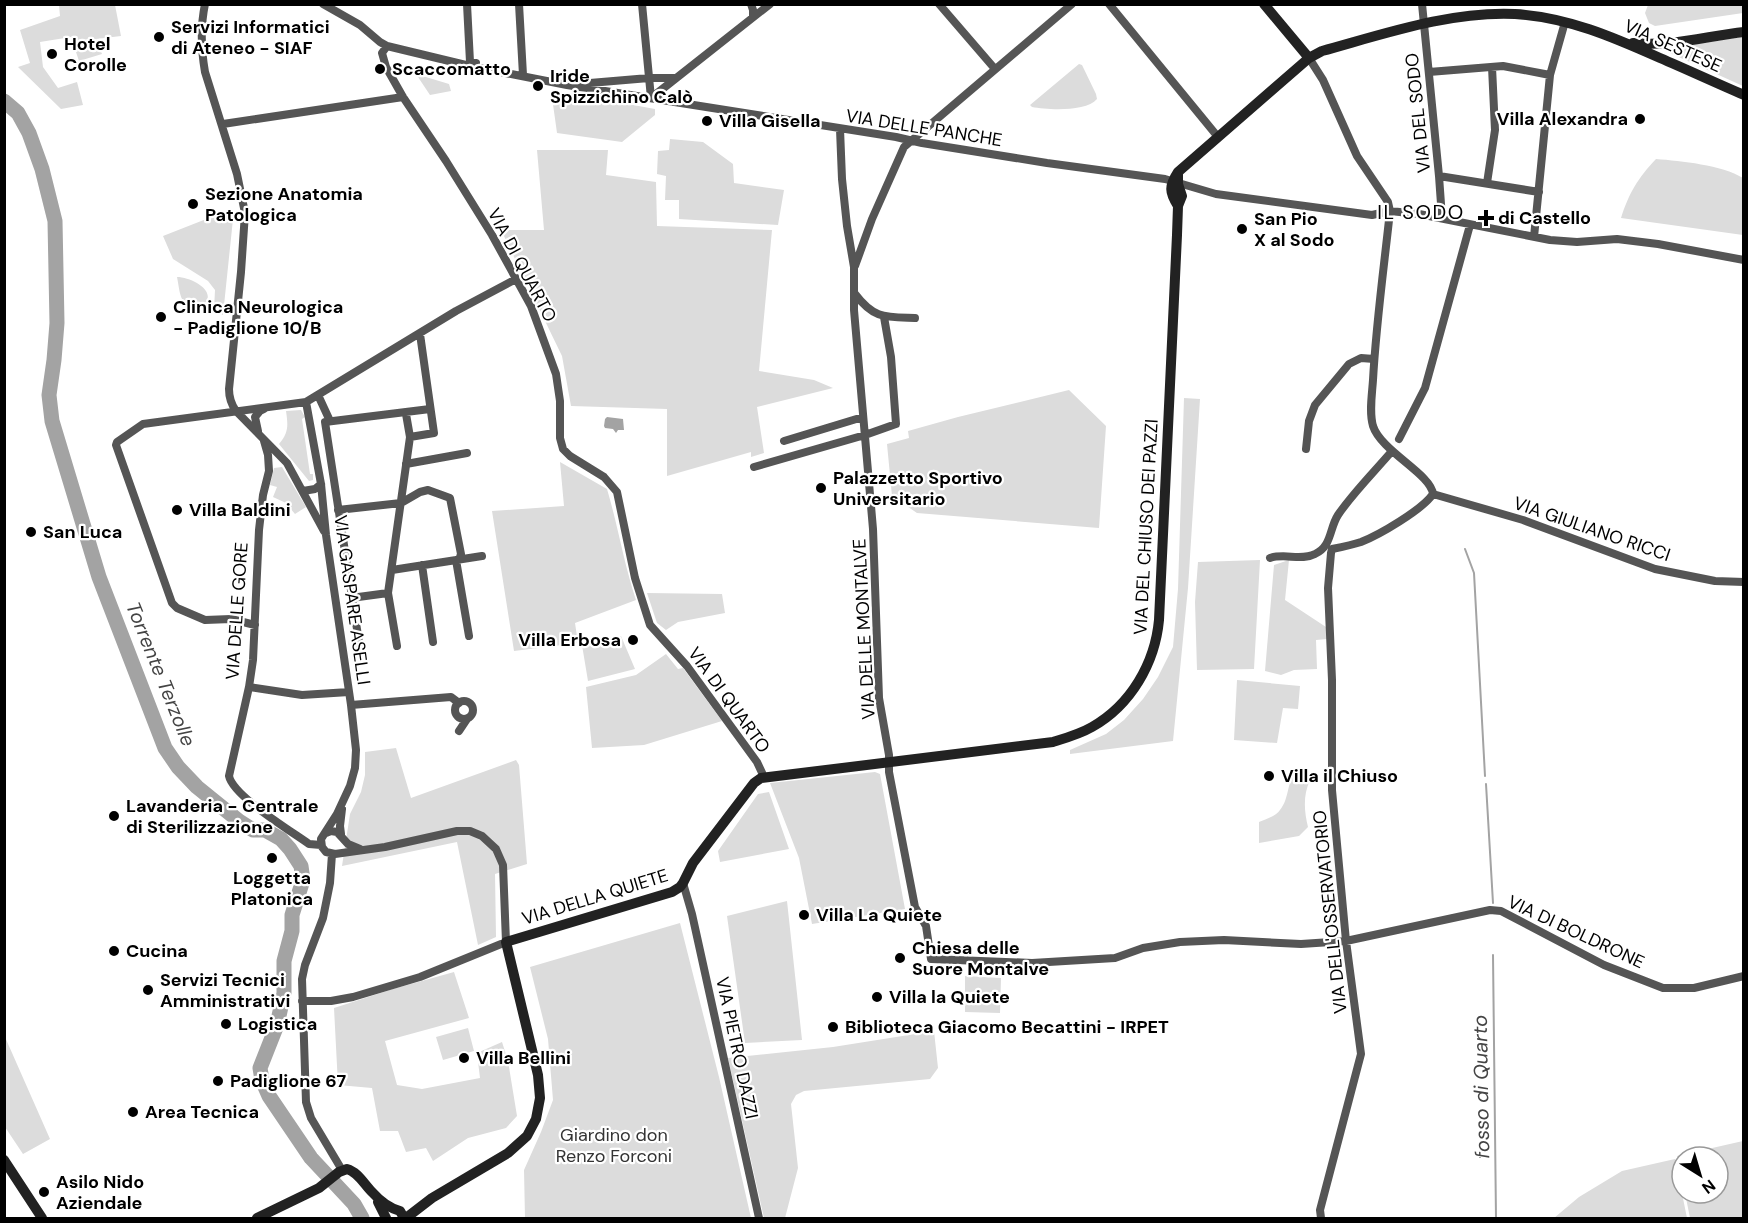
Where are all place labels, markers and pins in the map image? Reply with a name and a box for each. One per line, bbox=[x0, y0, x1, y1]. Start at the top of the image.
place label: Servizi Informatici di Ateneo - SIAF bbox=[171, 15, 330, 60]
marker: Servizi Informatici di Ateneo - SIAF bbox=[152, 30, 166, 44]
place label: Hotel Corolle bbox=[64, 32, 127, 77]
marker: Hotel Corolle bbox=[45, 47, 59, 61]
place label: Scaccomatto bbox=[392, 57, 511, 81]
marker: Scaccomatto bbox=[373, 62, 387, 76]
place label: Iride Spizzichino Calò bbox=[550, 64, 693, 109]
marker: Iride Spizzichino Calò bbox=[531, 79, 545, 93]
place label: Villa Alexandra bbox=[1497, 107, 1628, 131]
place label: Villa Gisella bbox=[719, 109, 821, 133]
marker: Villa Alexandra bbox=[1633, 112, 1647, 126]
marker: Villa Gisella bbox=[700, 114, 714, 128]
place label: Sezione Anatomia Patologica bbox=[205, 182, 363, 227]
marker: Sezione Anatomia Patologica bbox=[186, 197, 200, 211]
place label: di Castello bbox=[1498, 206, 1591, 230]
place label: San Pio X al Sodo bbox=[1254, 207, 1335, 252]
marker: di Castello bbox=[1479, 211, 1493, 225]
marker: San Pio X al Sodo bbox=[1235, 222, 1249, 236]
place label: Clinica Neurologica - Padiglione 10/B bbox=[173, 295, 343, 340]
marker: Clinica Neurologica - Padiglione 10/B bbox=[154, 310, 168, 324]
place label: Palazzetto Sportivo Universitario bbox=[833, 466, 1003, 511]
marker: Palazzetto Sportivo Universitario bbox=[814, 481, 828, 495]
place label: Villa Baldini bbox=[189, 498, 291, 522]
marker: Villa Baldini bbox=[170, 503, 184, 517]
place label: San Luca bbox=[43, 520, 122, 544]
marker: San Luca bbox=[24, 525, 38, 539]
place label: Villa Erbosa bbox=[518, 628, 621, 652]
marker: Villa Erbosa bbox=[626, 633, 640, 647]
place label: Villa il Chiuso bbox=[1281, 764, 1398, 788]
marker: Villa il Chiuso bbox=[1262, 769, 1276, 783]
place label: Lavanderia - Centrale di Sterilizzazione bbox=[126, 794, 319, 839]
marker: Lavanderia - Centrale di Sterilizzazione bbox=[107, 809, 121, 823]
marker: Loggetta Platonica bbox=[265, 851, 279, 865]
place label: Loggetta Platonica bbox=[231, 866, 313, 911]
place label: Villa La Quiete bbox=[816, 903, 942, 927]
marker: Villa La Quiete bbox=[797, 908, 811, 922]
place label: Chiesa delle Suore Montalve bbox=[912, 936, 1049, 981]
place label: Cucina bbox=[126, 939, 188, 963]
marker: Cucina bbox=[107, 944, 121, 958]
marker: Chiesa delle Suore Montalve bbox=[893, 951, 907, 965]
place label: Servizi Tecnici Amministrativi bbox=[160, 968, 290, 1013]
marker: Servizi Tecnici Amministrativi bbox=[141, 983, 155, 997]
place label: Villa la Quiete bbox=[889, 985, 1010, 1009]
marker: Villa la Quiete bbox=[870, 990, 884, 1004]
place label: Logistica bbox=[238, 1012, 317, 1036]
place label: Biblioteca Giacomo Becattini - IRPET bbox=[845, 1015, 1169, 1039]
marker: Logistica bbox=[219, 1017, 233, 1031]
marker: Biblioteca Giacomo Becattini - IRPET bbox=[826, 1020, 840, 1034]
place label: Villa Bellini bbox=[476, 1046, 571, 1070]
marker: Villa Bellini bbox=[457, 1051, 471, 1065]
place label: Padiglione 67 bbox=[230, 1069, 347, 1093]
marker: Padiglione 67 bbox=[211, 1074, 225, 1088]
place label: Area Tecnica bbox=[145, 1100, 259, 1124]
marker: Area Tecnica bbox=[126, 1105, 140, 1119]
place label: Asilo Nido Aziendale bbox=[56, 1170, 144, 1215]
marker: Asilo Nido Aziendale bbox=[37, 1185, 51, 1199]

